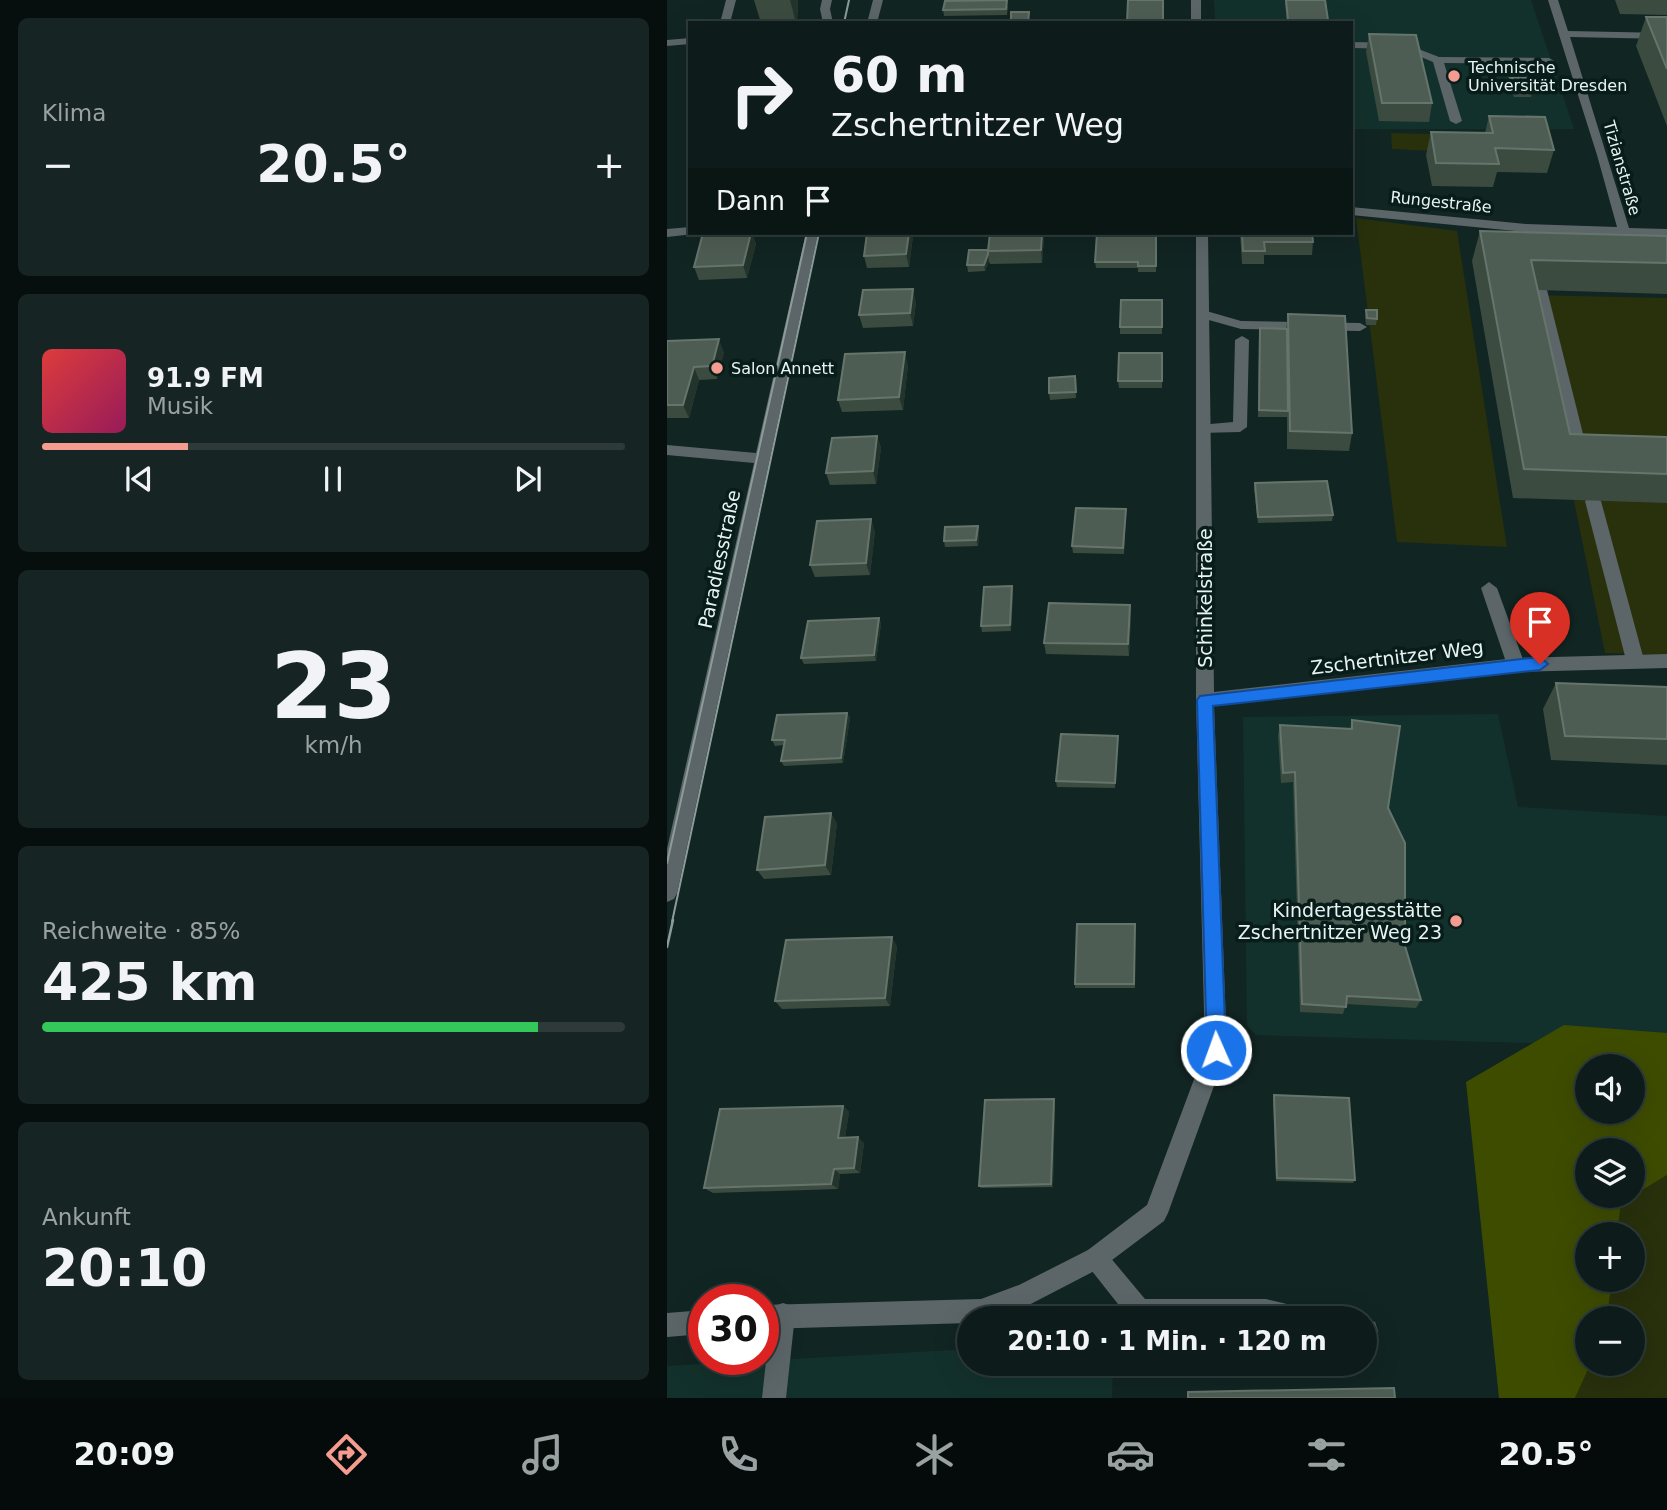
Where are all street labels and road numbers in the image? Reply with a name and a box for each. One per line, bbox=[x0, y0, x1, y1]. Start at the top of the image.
street label: Tizianstraße bbox=[1599, 118, 1645, 217]
street label: Rungestraße bbox=[1389, 187, 1493, 217]
street label: Paradiesstraße bbox=[694, 488, 744, 630]
street label: Schinkelstraße bbox=[1194, 528, 1216, 668]
street label: Zschertnitzer Weg bbox=[1309, 635, 1485, 679]

